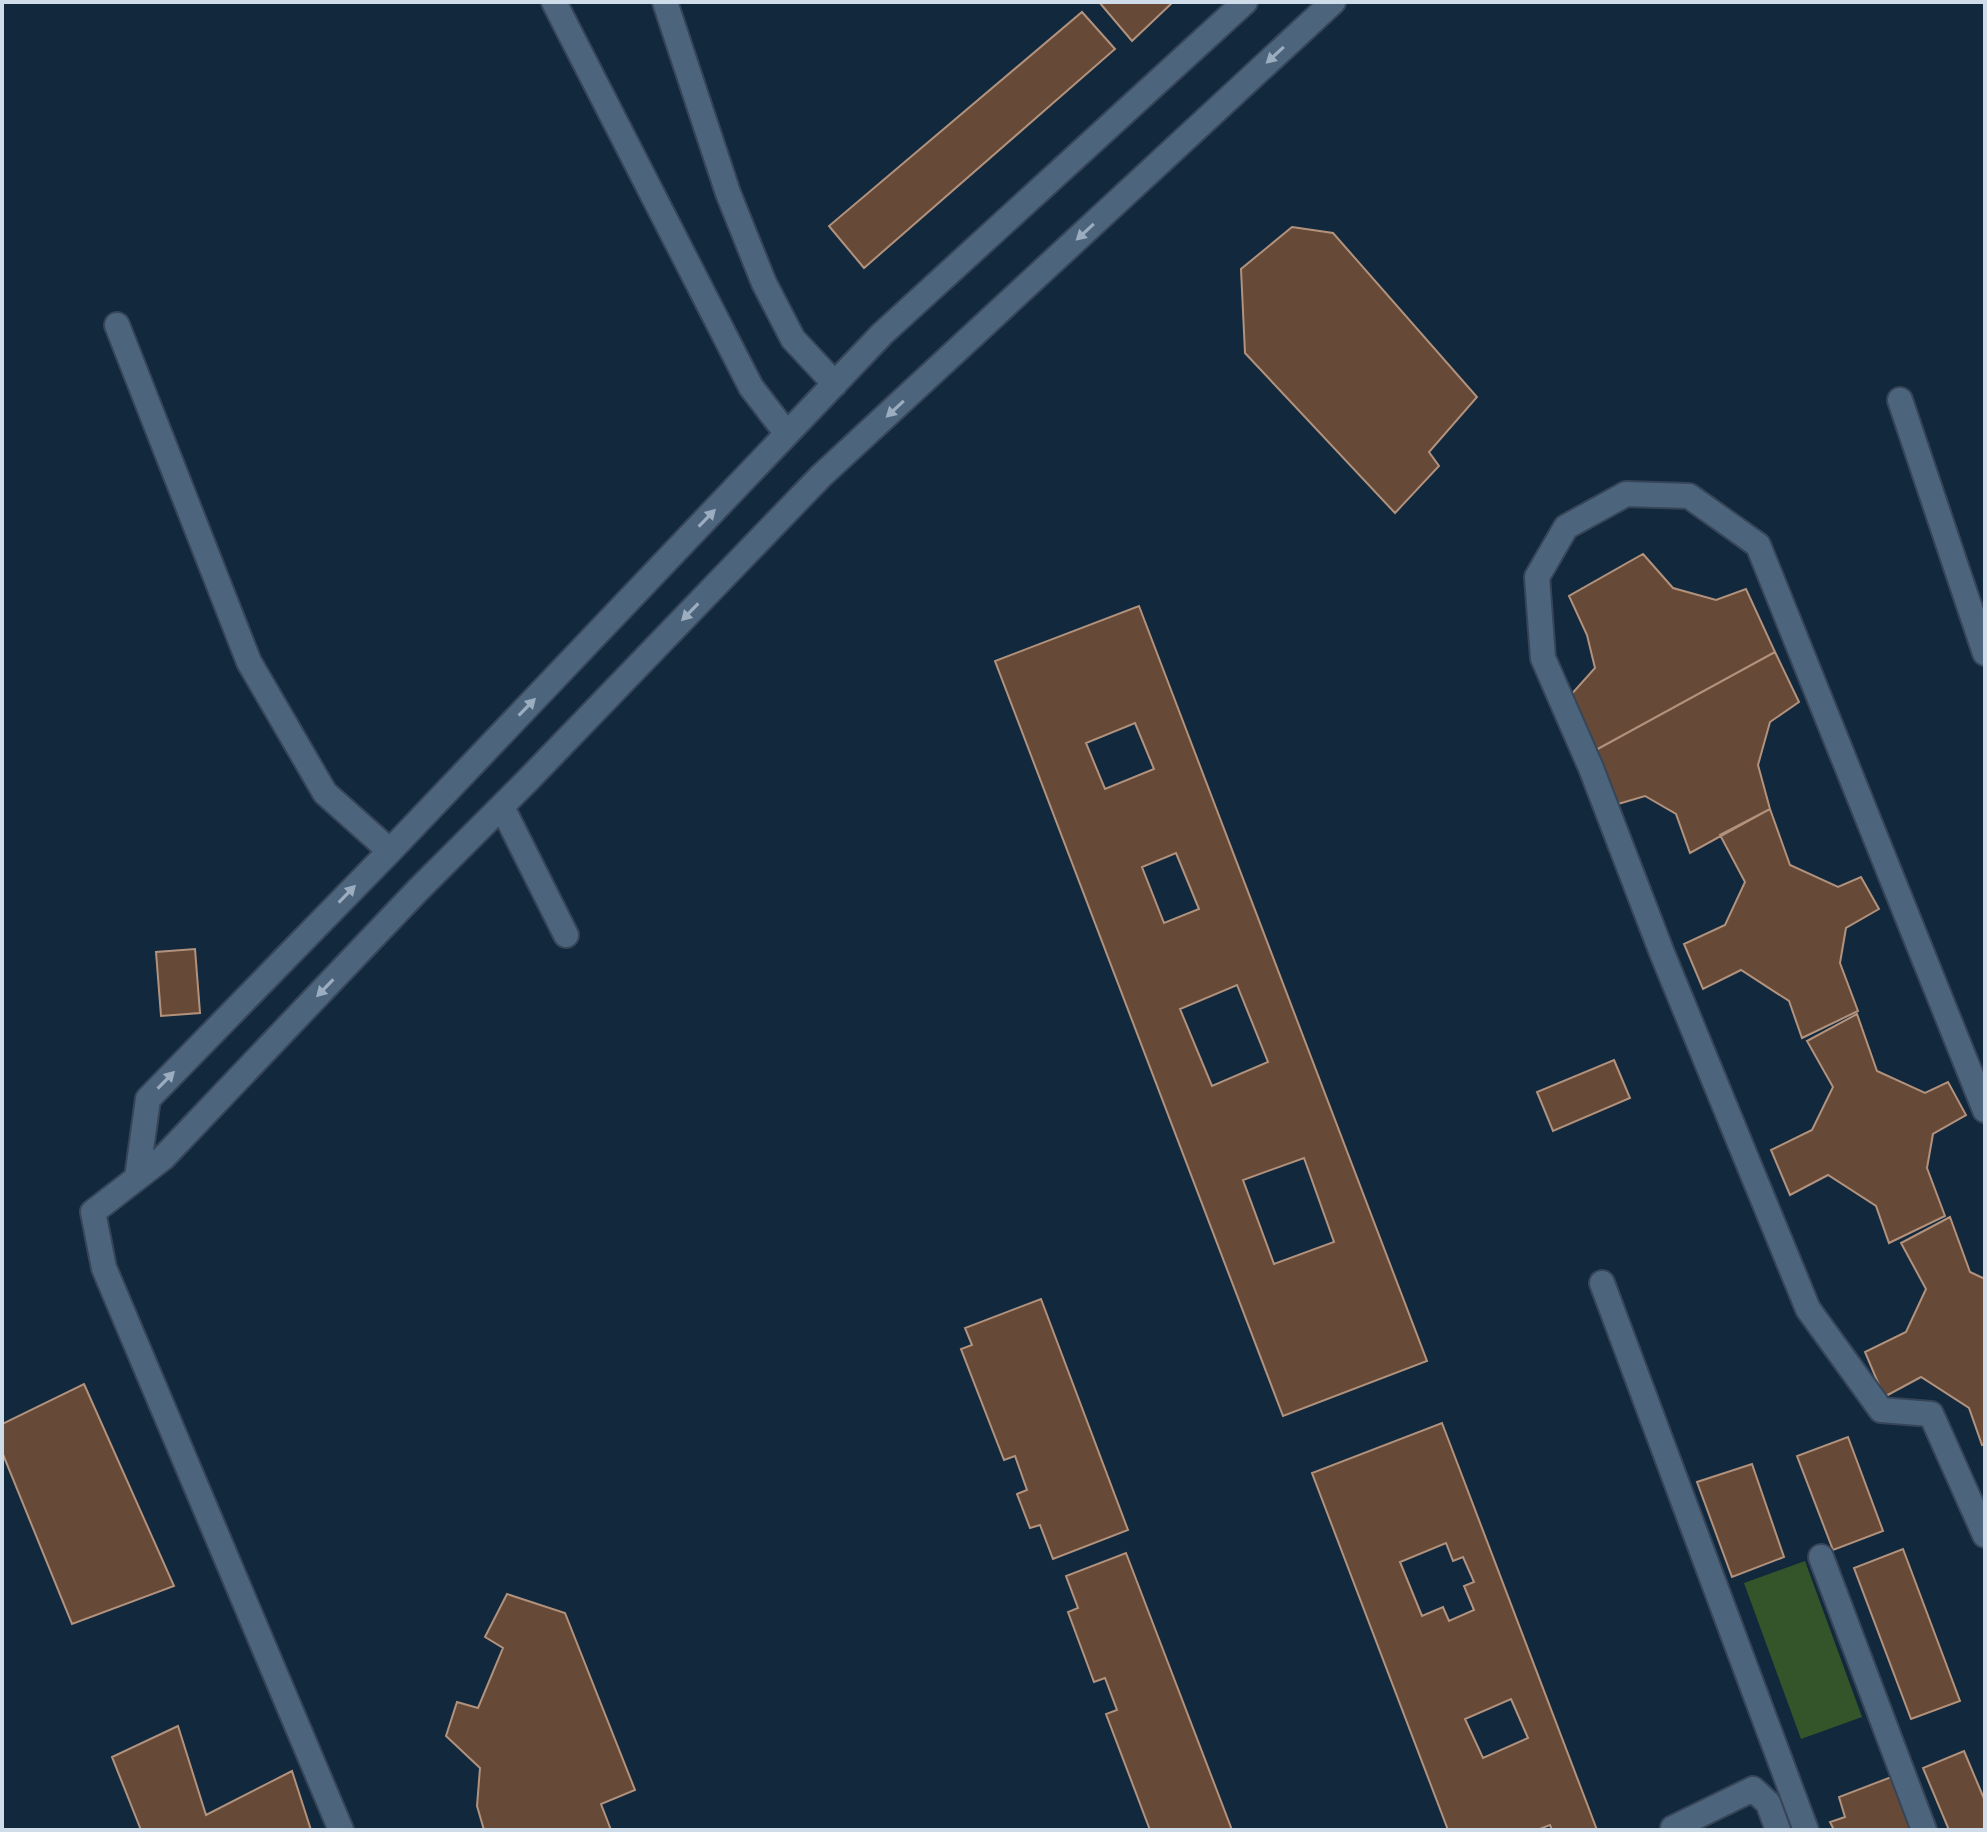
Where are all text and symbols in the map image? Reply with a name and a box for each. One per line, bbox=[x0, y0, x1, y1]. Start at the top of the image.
one-way arrow bbox=[1266, 46, 1285, 64]
one-way arrow bbox=[1076, 222, 1095, 240]
one-way arrow bbox=[886, 400, 905, 418]
one-way arrow bbox=[697, 509, 715, 528]
one-way arrow bbox=[682, 602, 700, 621]
one-way arrow bbox=[518, 698, 536, 717]
one-way arrow bbox=[338, 885, 356, 904]
one-way arrow bbox=[316, 979, 334, 998]
one-way arrow bbox=[156, 1071, 174, 1090]

